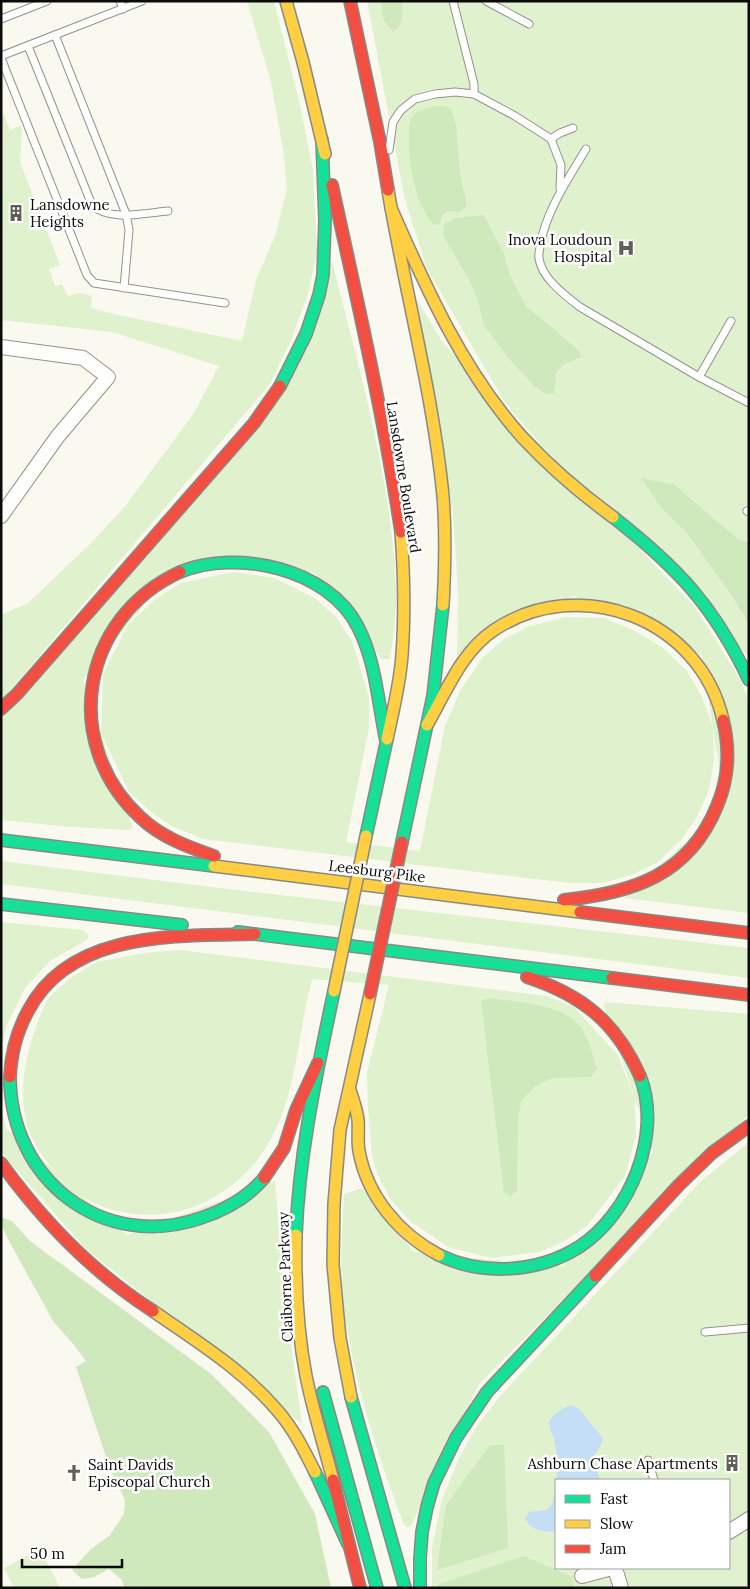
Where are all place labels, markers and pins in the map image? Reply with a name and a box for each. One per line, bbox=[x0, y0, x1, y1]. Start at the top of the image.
place label: Lansdowne Heights bbox=[30, 195, 110, 231]
building icon: Lansdowne Heights bbox=[6, 203, 26, 223]
place label: Inova Loudoun Hospital bbox=[508, 230, 612, 266]
hospital icon: Inova Loudoun Hospital bbox=[616, 238, 636, 258]
building icon: Ashburn Chase Apartments bbox=[722, 1453, 742, 1473]
place label: Ashburn Chase Apartments bbox=[526, 1454, 718, 1473]
place label: Saint Davids Episcopal Church bbox=[88, 1455, 211, 1491]
church icon: Saint Davids Episcopal Church bbox=[64, 1463, 84, 1483]

